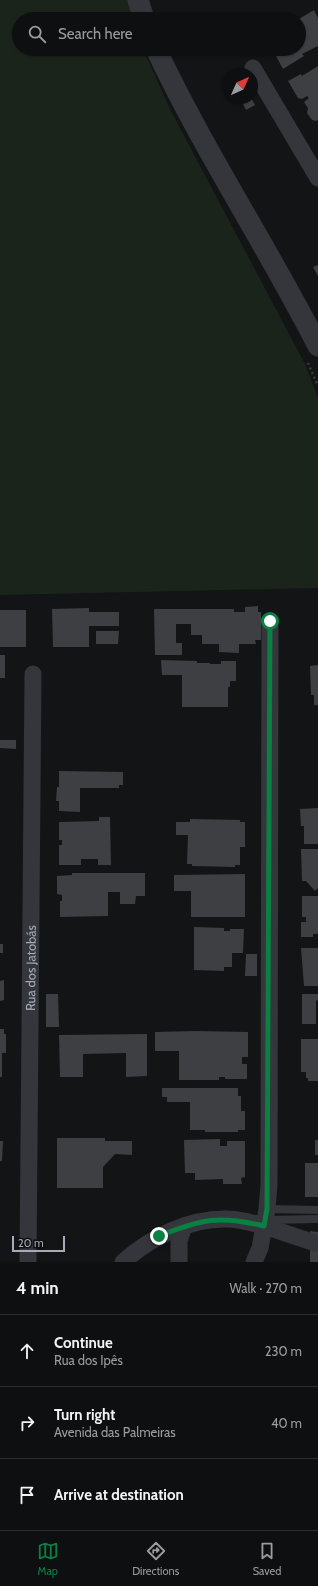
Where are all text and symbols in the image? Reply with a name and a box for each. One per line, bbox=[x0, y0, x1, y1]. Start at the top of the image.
search box bbox=[12, 12, 306, 56]
icon: search bbox=[26, 23, 48, 45]
text: Search here bbox=[58, 25, 133, 43]
north arrow bbox=[222, 68, 258, 104]
route start bbox=[261, 612, 279, 630]
street label: Rua dos Jatobás bbox=[22, 924, 39, 1011]
route end bbox=[150, 1227, 168, 1245]
scale bar bbox=[12, 1234, 65, 1253]
text: 20 m bbox=[18, 1236, 44, 1250]
text: 4 min bbox=[16, 1278, 59, 1298]
text: Walk · 270 m bbox=[230, 1280, 302, 1296]
text: Continue bbox=[54, 1334, 113, 1352]
icon: ahead bbox=[16, 1340, 38, 1362]
text: 230 m bbox=[265, 1343, 302, 1359]
text: Rua dos Ipês bbox=[54, 1352, 123, 1368]
text: Turn right bbox=[54, 1406, 115, 1424]
icon: right bbox=[16, 1412, 38, 1434]
text: 40 m bbox=[271, 1415, 302, 1431]
text: Avenida das Palmeiras bbox=[54, 1424, 176, 1440]
icon: arrive bbox=[16, 1484, 38, 1506]
text: Arrive at destination bbox=[54, 1486, 184, 1504]
tab: Map bbox=[37, 1540, 59, 1578]
tab: Directions bbox=[132, 1540, 179, 1578]
tab: Saved bbox=[253, 1540, 281, 1578]

